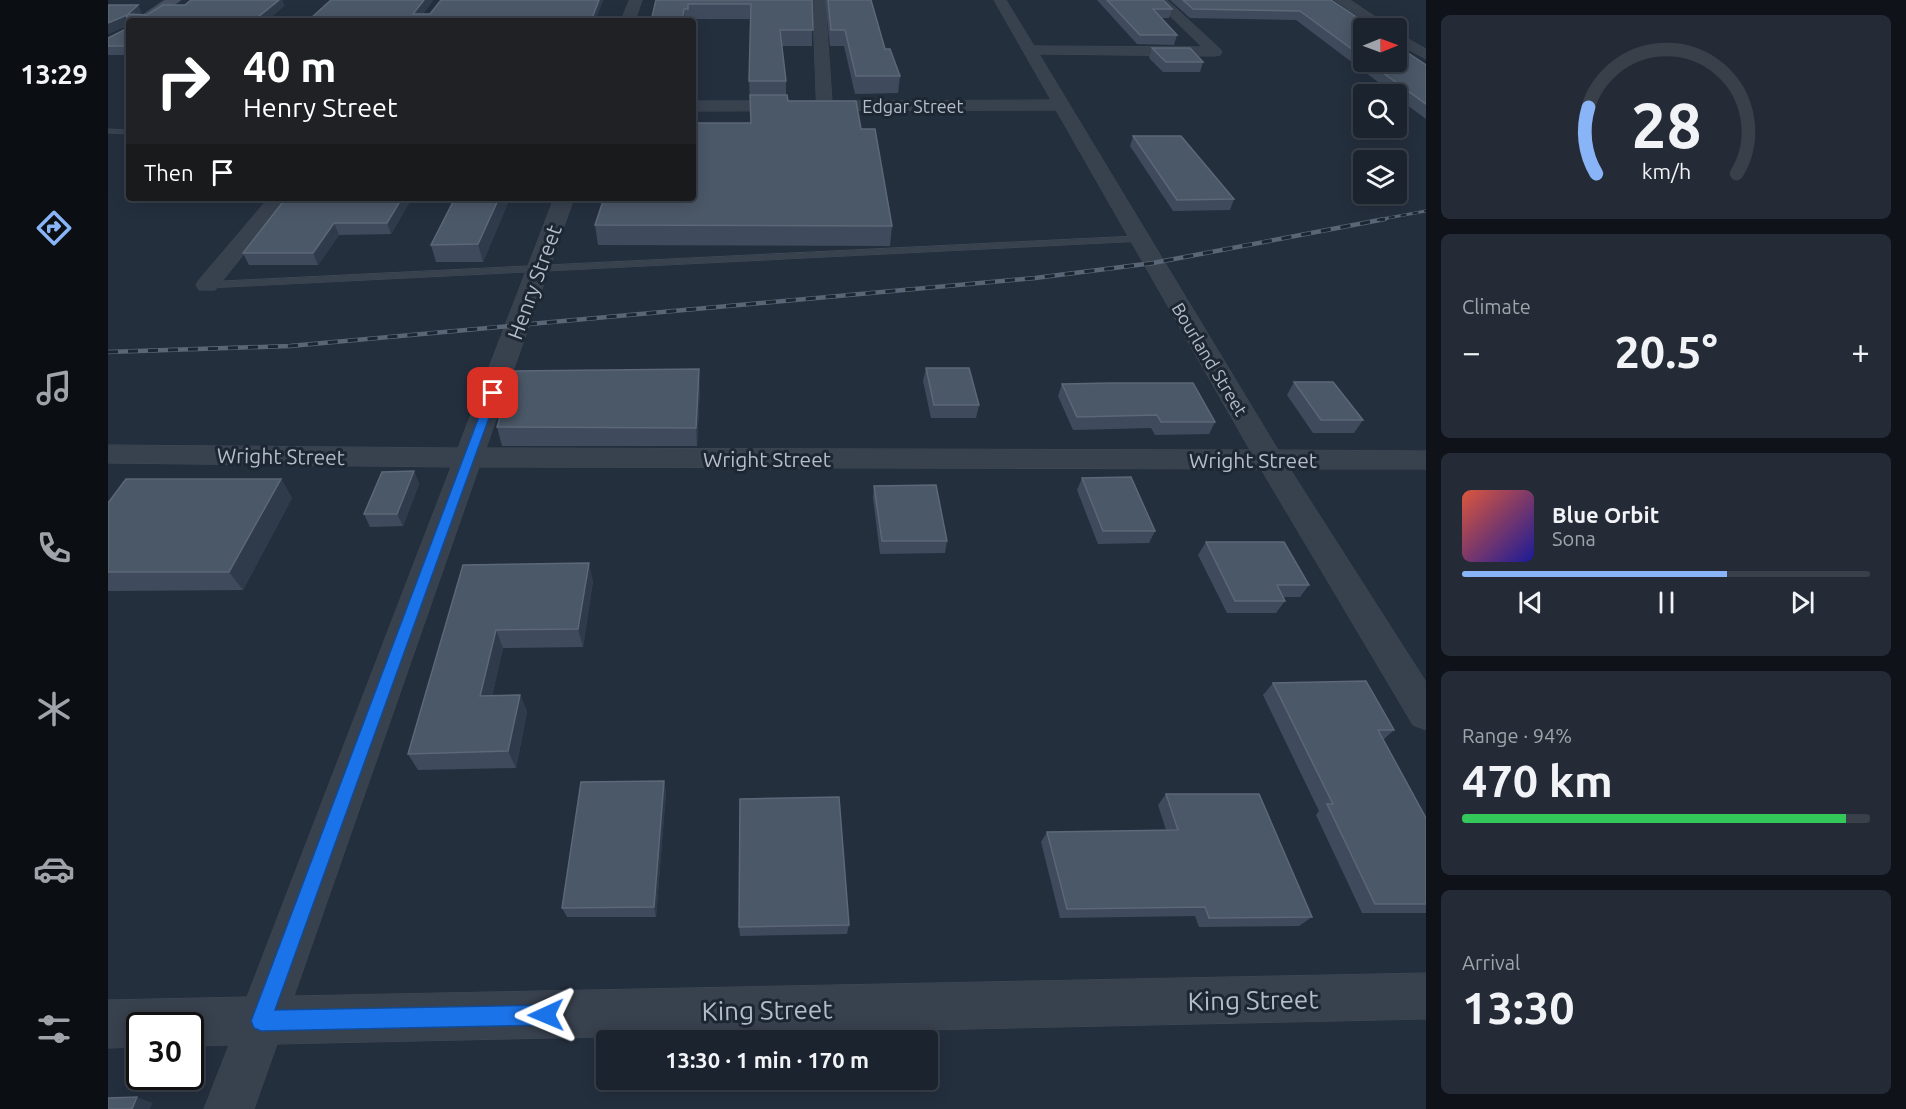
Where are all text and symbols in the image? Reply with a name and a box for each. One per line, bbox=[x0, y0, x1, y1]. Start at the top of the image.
north arrow bbox=[1353, 18, 1407, 72]
map controls bbox=[1353, 18, 1407, 204]
icon: right bbox=[144, 42, 222, 120]
text: 40 m bbox=[243, 43, 337, 90]
text: 13:29 bbox=[20, 59, 88, 89]
button: search bbox=[1353, 84, 1407, 138]
text: 28 bbox=[1631, 90, 1701, 160]
text: Henry Street bbox=[243, 92, 398, 122]
street label: Edgar Street bbox=[862, 96, 964, 116]
button: layers bbox=[1353, 150, 1407, 204]
icon: arrive bbox=[206, 156, 239, 189]
text: km/h bbox=[1641, 159, 1691, 183]
text: Then bbox=[144, 160, 194, 185]
icon: directions bbox=[33, 207, 75, 249]
street label: Henry Street bbox=[502, 221, 566, 343]
text: Climate bbox=[1462, 295, 1531, 318]
street label: Bourland Street bbox=[1168, 299, 1252, 419]
text: 20.5° bbox=[1614, 326, 1718, 377]
text: − bbox=[1462, 333, 1481, 370]
text: + bbox=[1851, 333, 1870, 370]
icon: music bbox=[33, 367, 75, 409]
pin bbox=[467, 367, 518, 418]
icon: arrive bbox=[476, 376, 509, 409]
street label: Wright Street bbox=[217, 443, 345, 469]
street label: Wright Street bbox=[703, 447, 831, 471]
street label: Wright Street bbox=[1189, 448, 1317, 472]
text: Blue Orbit bbox=[1552, 502, 1659, 527]
icon: phone bbox=[33, 527, 75, 569]
text: Sona bbox=[1552, 527, 1596, 550]
icon: previous bbox=[1514, 586, 1547, 619]
icon: pause bbox=[1650, 586, 1683, 619]
icon: next bbox=[1786, 586, 1819, 619]
icon: climate bbox=[33, 688, 75, 730]
text: Range · 94% bbox=[1462, 724, 1572, 747]
text: 470 km bbox=[1462, 755, 1613, 806]
icon: car bbox=[33, 848, 75, 890]
text: Arrival bbox=[1462, 951, 1520, 974]
text: 13:30 bbox=[1462, 982, 1575, 1033]
position arrow bbox=[514, 983, 578, 1047]
street label: King Street bbox=[1187, 984, 1319, 1016]
street label: King Street bbox=[701, 994, 833, 1026]
icon: filters bbox=[33, 1008, 75, 1050]
speed limit sign: 30 bbox=[126, 1012, 204, 1090]
text: 13:30 · 1 min · 170 m bbox=[665, 1047, 869, 1072]

